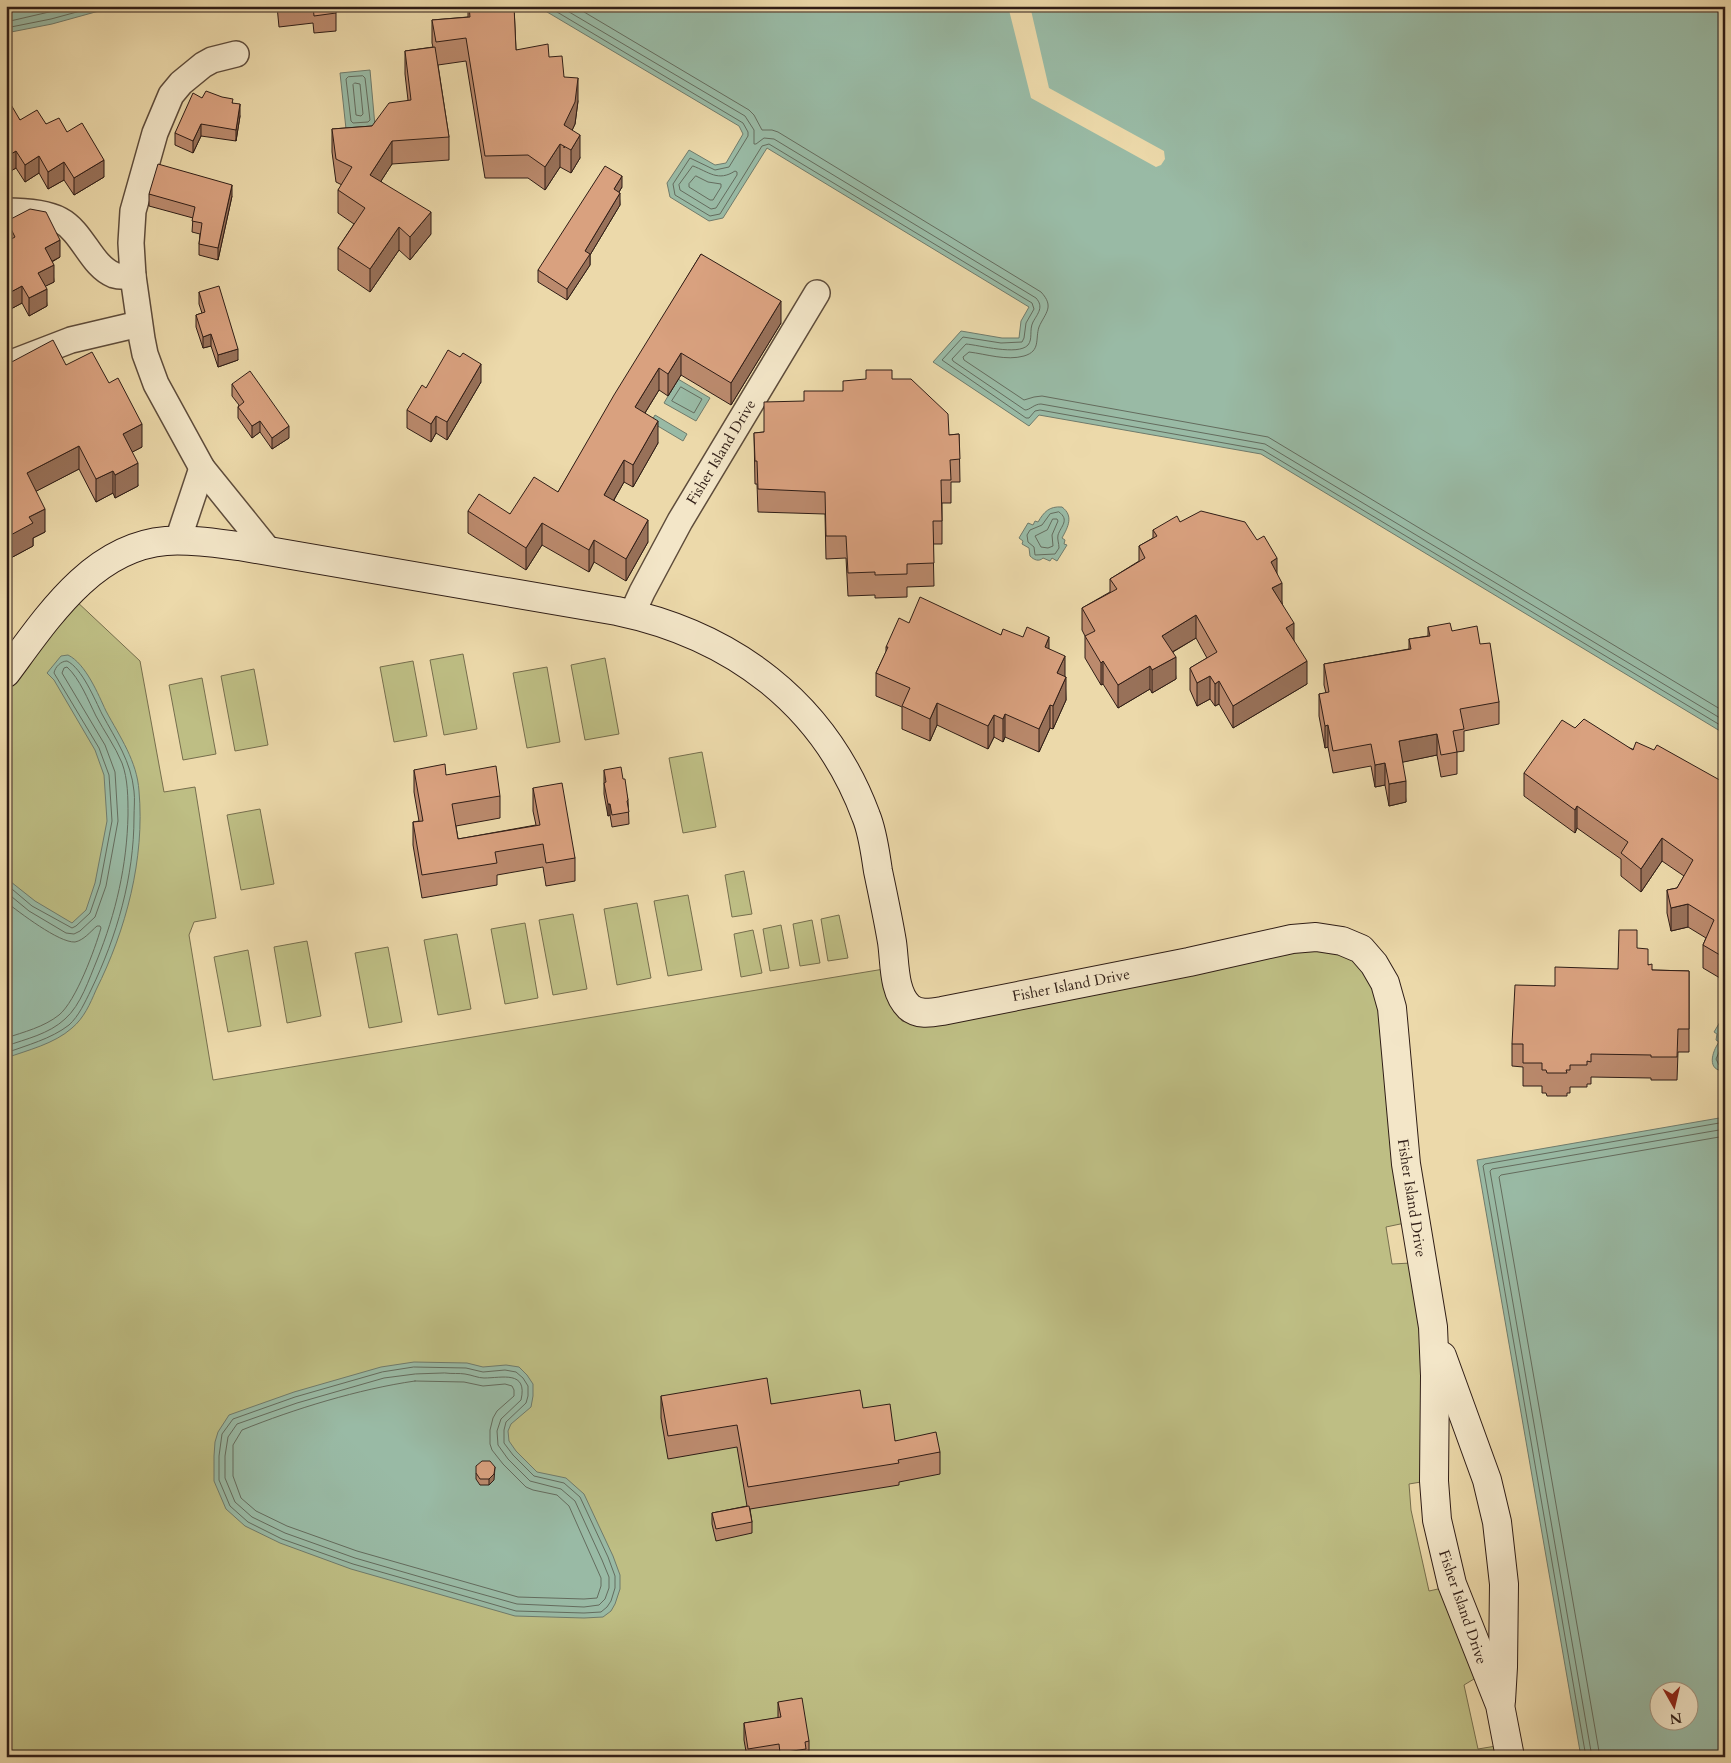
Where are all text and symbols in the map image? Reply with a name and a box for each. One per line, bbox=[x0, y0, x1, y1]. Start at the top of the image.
street label: Fisher Island Drive bbox=[682, 395, 760, 508]
street label: Fisher Island Drive bbox=[1010, 964, 1132, 1006]
street label: Fisher Island Drive bbox=[1393, 1137, 1431, 1259]
street label: Fisher Island Drive bbox=[1434, 1547, 1492, 1667]
north arrow bbox=[1648, 1680, 1698, 1730]
text: N bbox=[1668, 1708, 1683, 1729]

